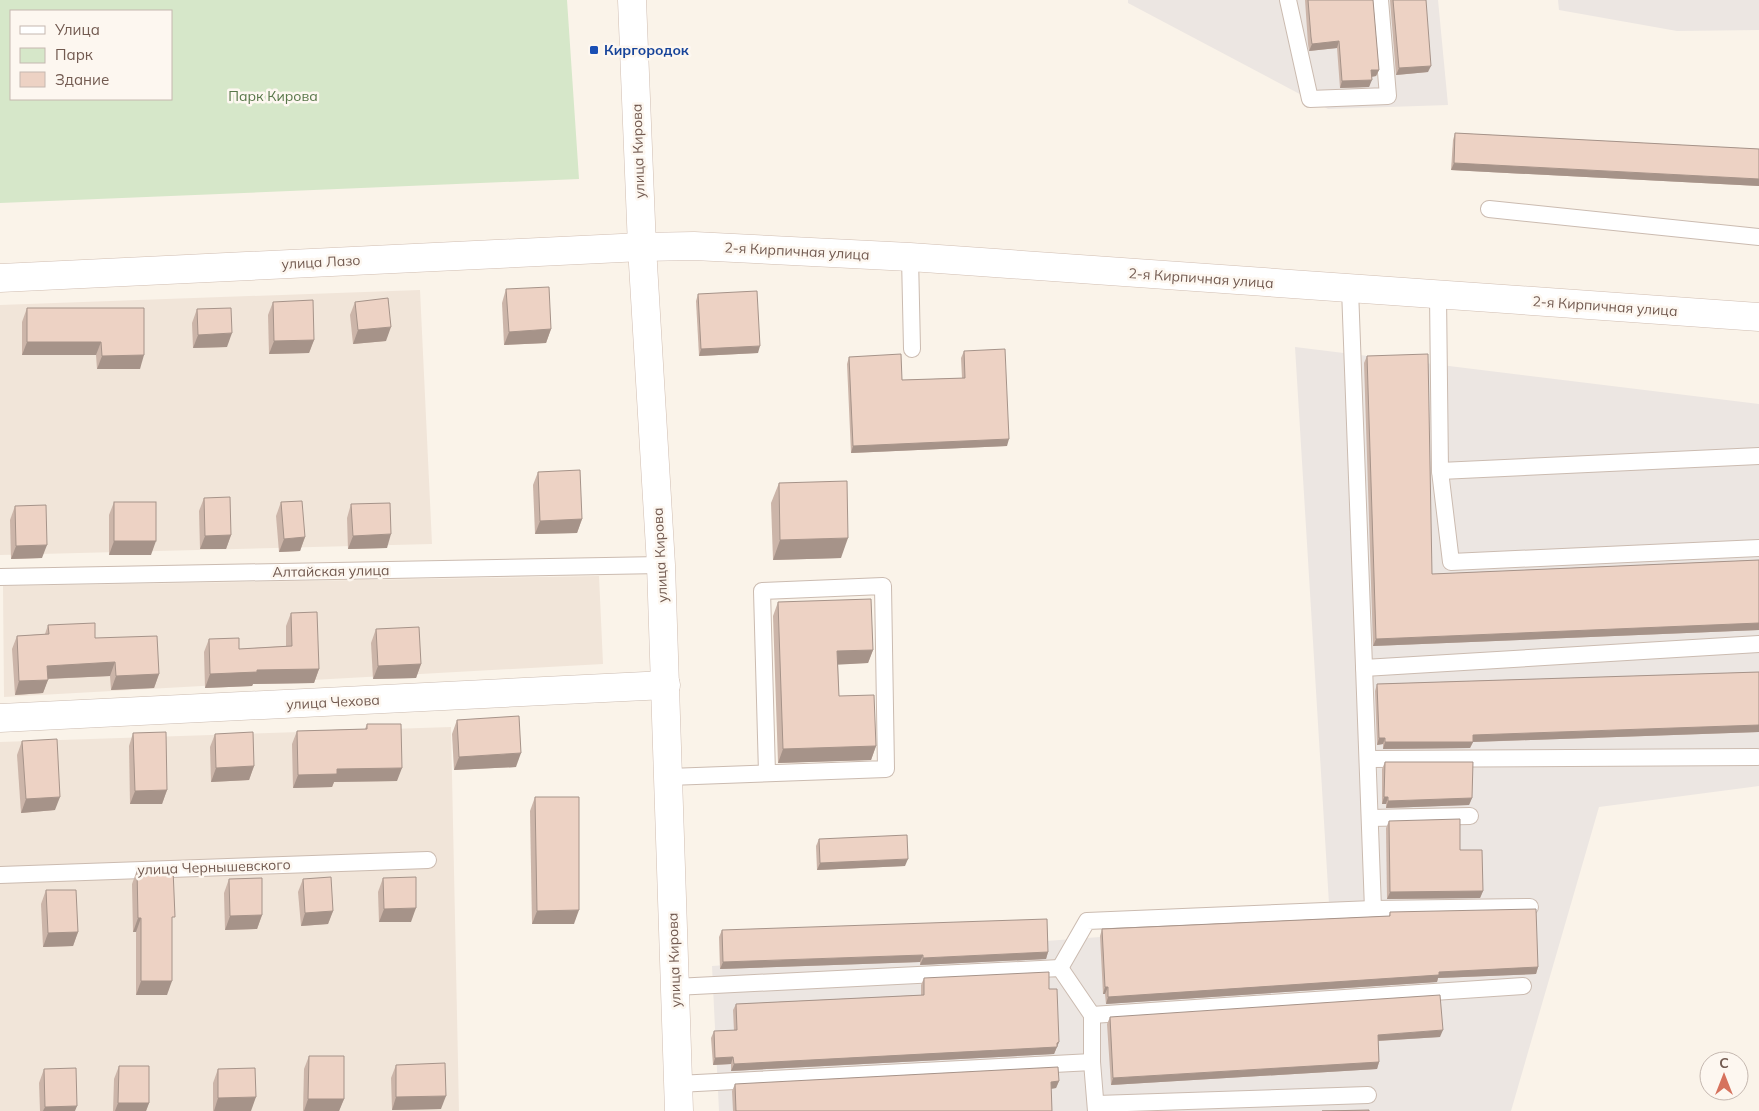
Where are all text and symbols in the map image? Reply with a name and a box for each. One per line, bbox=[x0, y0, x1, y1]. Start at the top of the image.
legend bbox=[10, 10, 172, 100]
text: Улица bbox=[54, 20, 100, 39]
place label: Киргородок bbox=[604, 41, 690, 59]
marker: Киргородок bbox=[588, 44, 600, 56]
text: Парк bbox=[55, 45, 94, 64]
text: Здание bbox=[55, 70, 109, 89]
park label: Парк Кирова bbox=[228, 87, 318, 105]
street label: улица Кирова bbox=[627, 103, 649, 199]
street label: 2-я Кирпичная улица bbox=[724, 238, 870, 264]
street label: улица Лазо bbox=[281, 251, 361, 273]
street label: 2-я Кирпичная улица bbox=[1128, 264, 1274, 292]
street label: 2-я Кирпичная улица bbox=[1532, 292, 1678, 320]
street label: улица Кирова bbox=[649, 507, 671, 603]
street label: Алтайская улица bbox=[272, 561, 390, 581]
street label: улица Чехова bbox=[286, 691, 380, 713]
street label: улица Чернышевского bbox=[137, 855, 291, 879]
street label: улица Кирова bbox=[663, 912, 685, 1008]
north arrow bbox=[1699, 1051, 1749, 1101]
text: С bbox=[1719, 1054, 1729, 1072]

